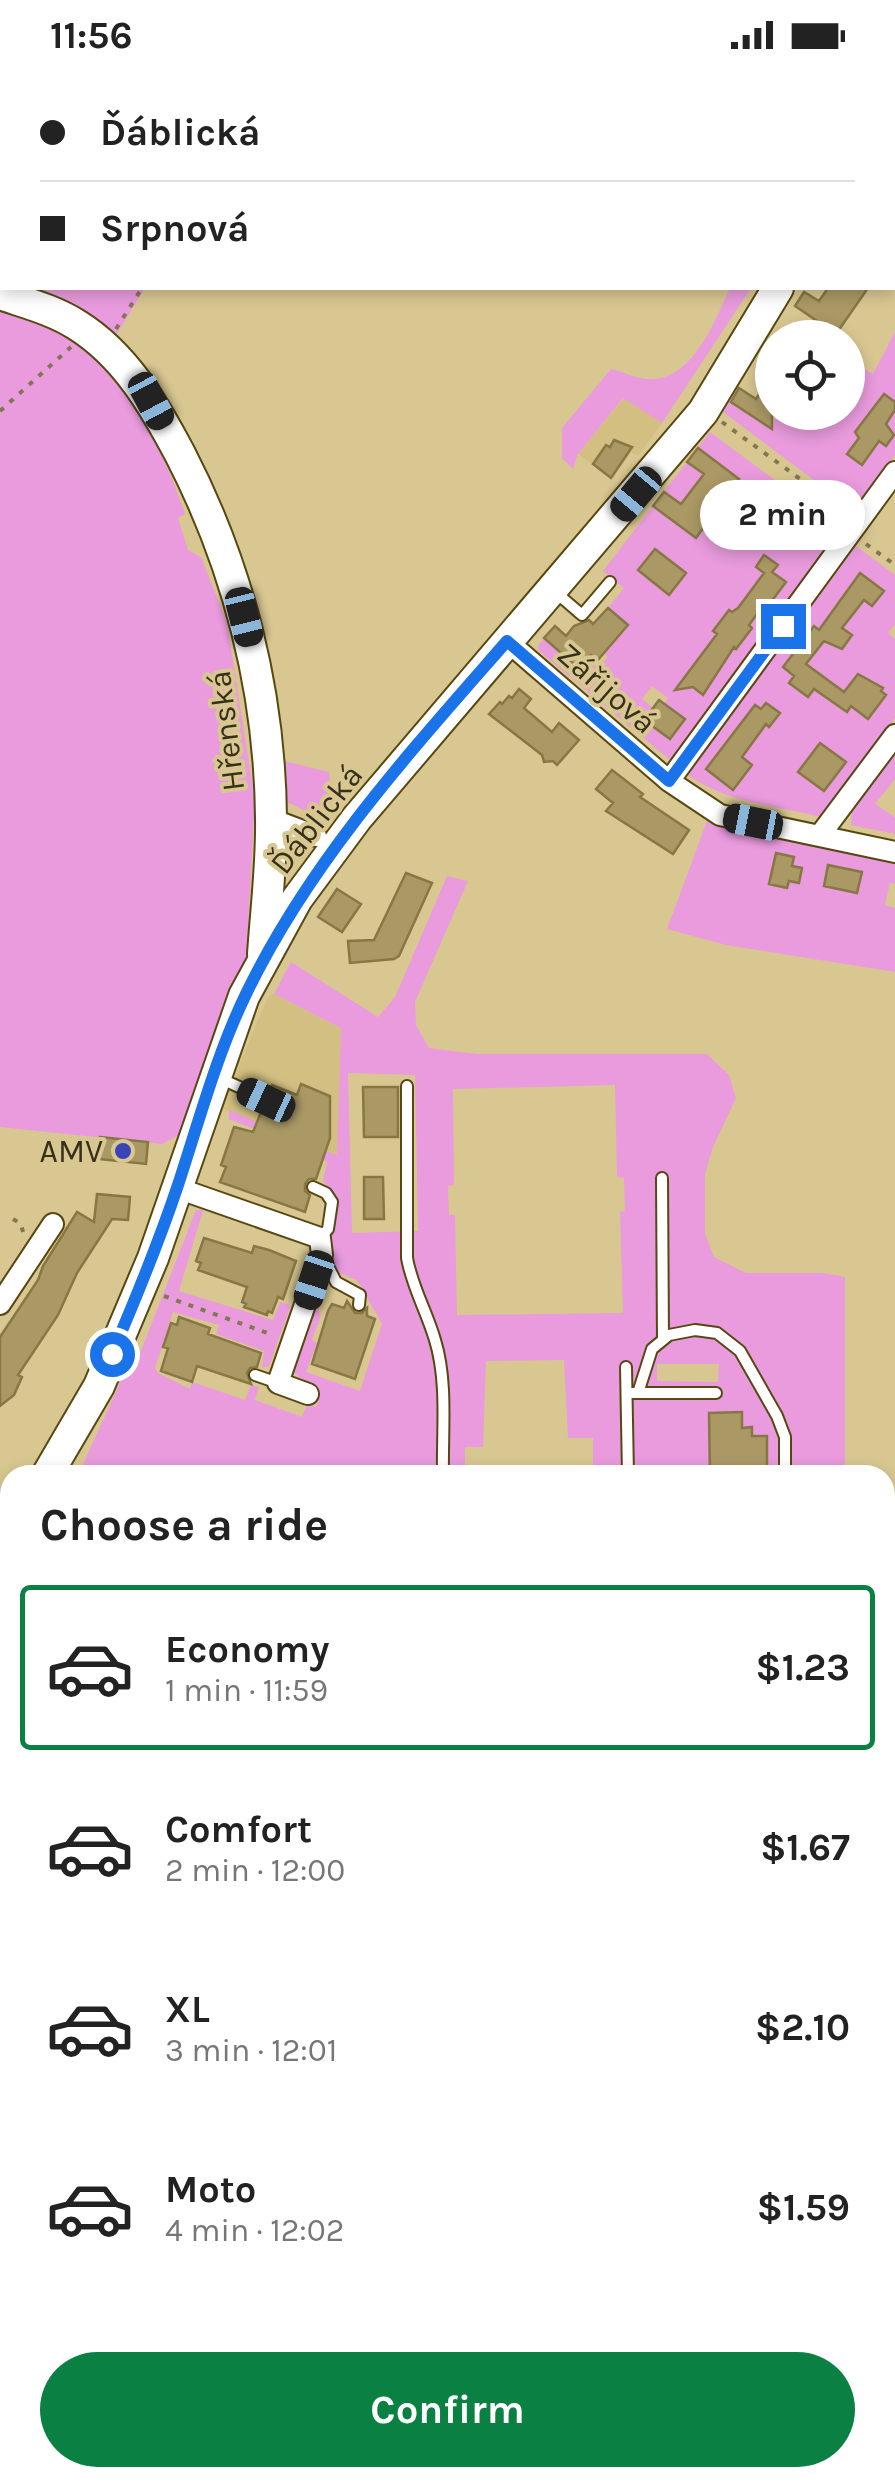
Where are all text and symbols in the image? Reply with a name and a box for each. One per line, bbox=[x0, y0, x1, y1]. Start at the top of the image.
text: 11:56 bbox=[50, 13, 133, 58]
text: Ďáblická bbox=[100, 110, 261, 155]
text: Srpnová bbox=[100, 206, 249, 251]
map controls bbox=[755, 320, 865, 430]
button: locate bbox=[755, 320, 865, 430]
car bbox=[124, 367, 178, 435]
car bbox=[605, 461, 667, 527]
callout: 2 min bbox=[700, 481, 866, 551]
text: 2 min bbox=[738, 496, 827, 533]
car bbox=[222, 584, 266, 650]
route end bbox=[761, 604, 806, 649]
street label: Zářijová bbox=[550, 635, 664, 741]
street label: Hřenská bbox=[201, 669, 252, 793]
street label: Ďáblická bbox=[262, 757, 370, 881]
car bbox=[721, 802, 785, 842]
car bbox=[232, 1074, 300, 1126]
place label: AMV bbox=[40, 1133, 103, 1170]
marker: AMV bbox=[112, 1140, 134, 1162]
car bbox=[290, 1247, 338, 1313]
route start bbox=[90, 1332, 135, 1377]
text: Choose a ride bbox=[40, 1499, 328, 1551]
icon: car bbox=[45, 1623, 135, 1713]
text: Economy bbox=[165, 1627, 329, 1672]
text: $1.23 bbox=[755, 1645, 850, 1690]
text: 1 min · 11:59 bbox=[165, 1672, 328, 1709]
icon: car bbox=[45, 1803, 135, 1893]
text: Comfort bbox=[165, 1807, 312, 1852]
text: $1.67 bbox=[760, 1825, 850, 1870]
text: 2 min · 12:00 bbox=[165, 1852, 345, 1889]
icon: car bbox=[45, 1983, 135, 2073]
text: XL bbox=[165, 1987, 210, 2032]
text: $2.10 bbox=[755, 2005, 850, 2050]
text: 3 min · 12:01 bbox=[165, 2032, 337, 2069]
icon: car bbox=[45, 2163, 135, 2253]
text: Moto bbox=[165, 2167, 256, 2212]
text: $1.59 bbox=[757, 2185, 850, 2230]
text: 4 min · 12:02 bbox=[165, 2212, 344, 2249]
button: Confirm bbox=[40, 2352, 855, 2467]

